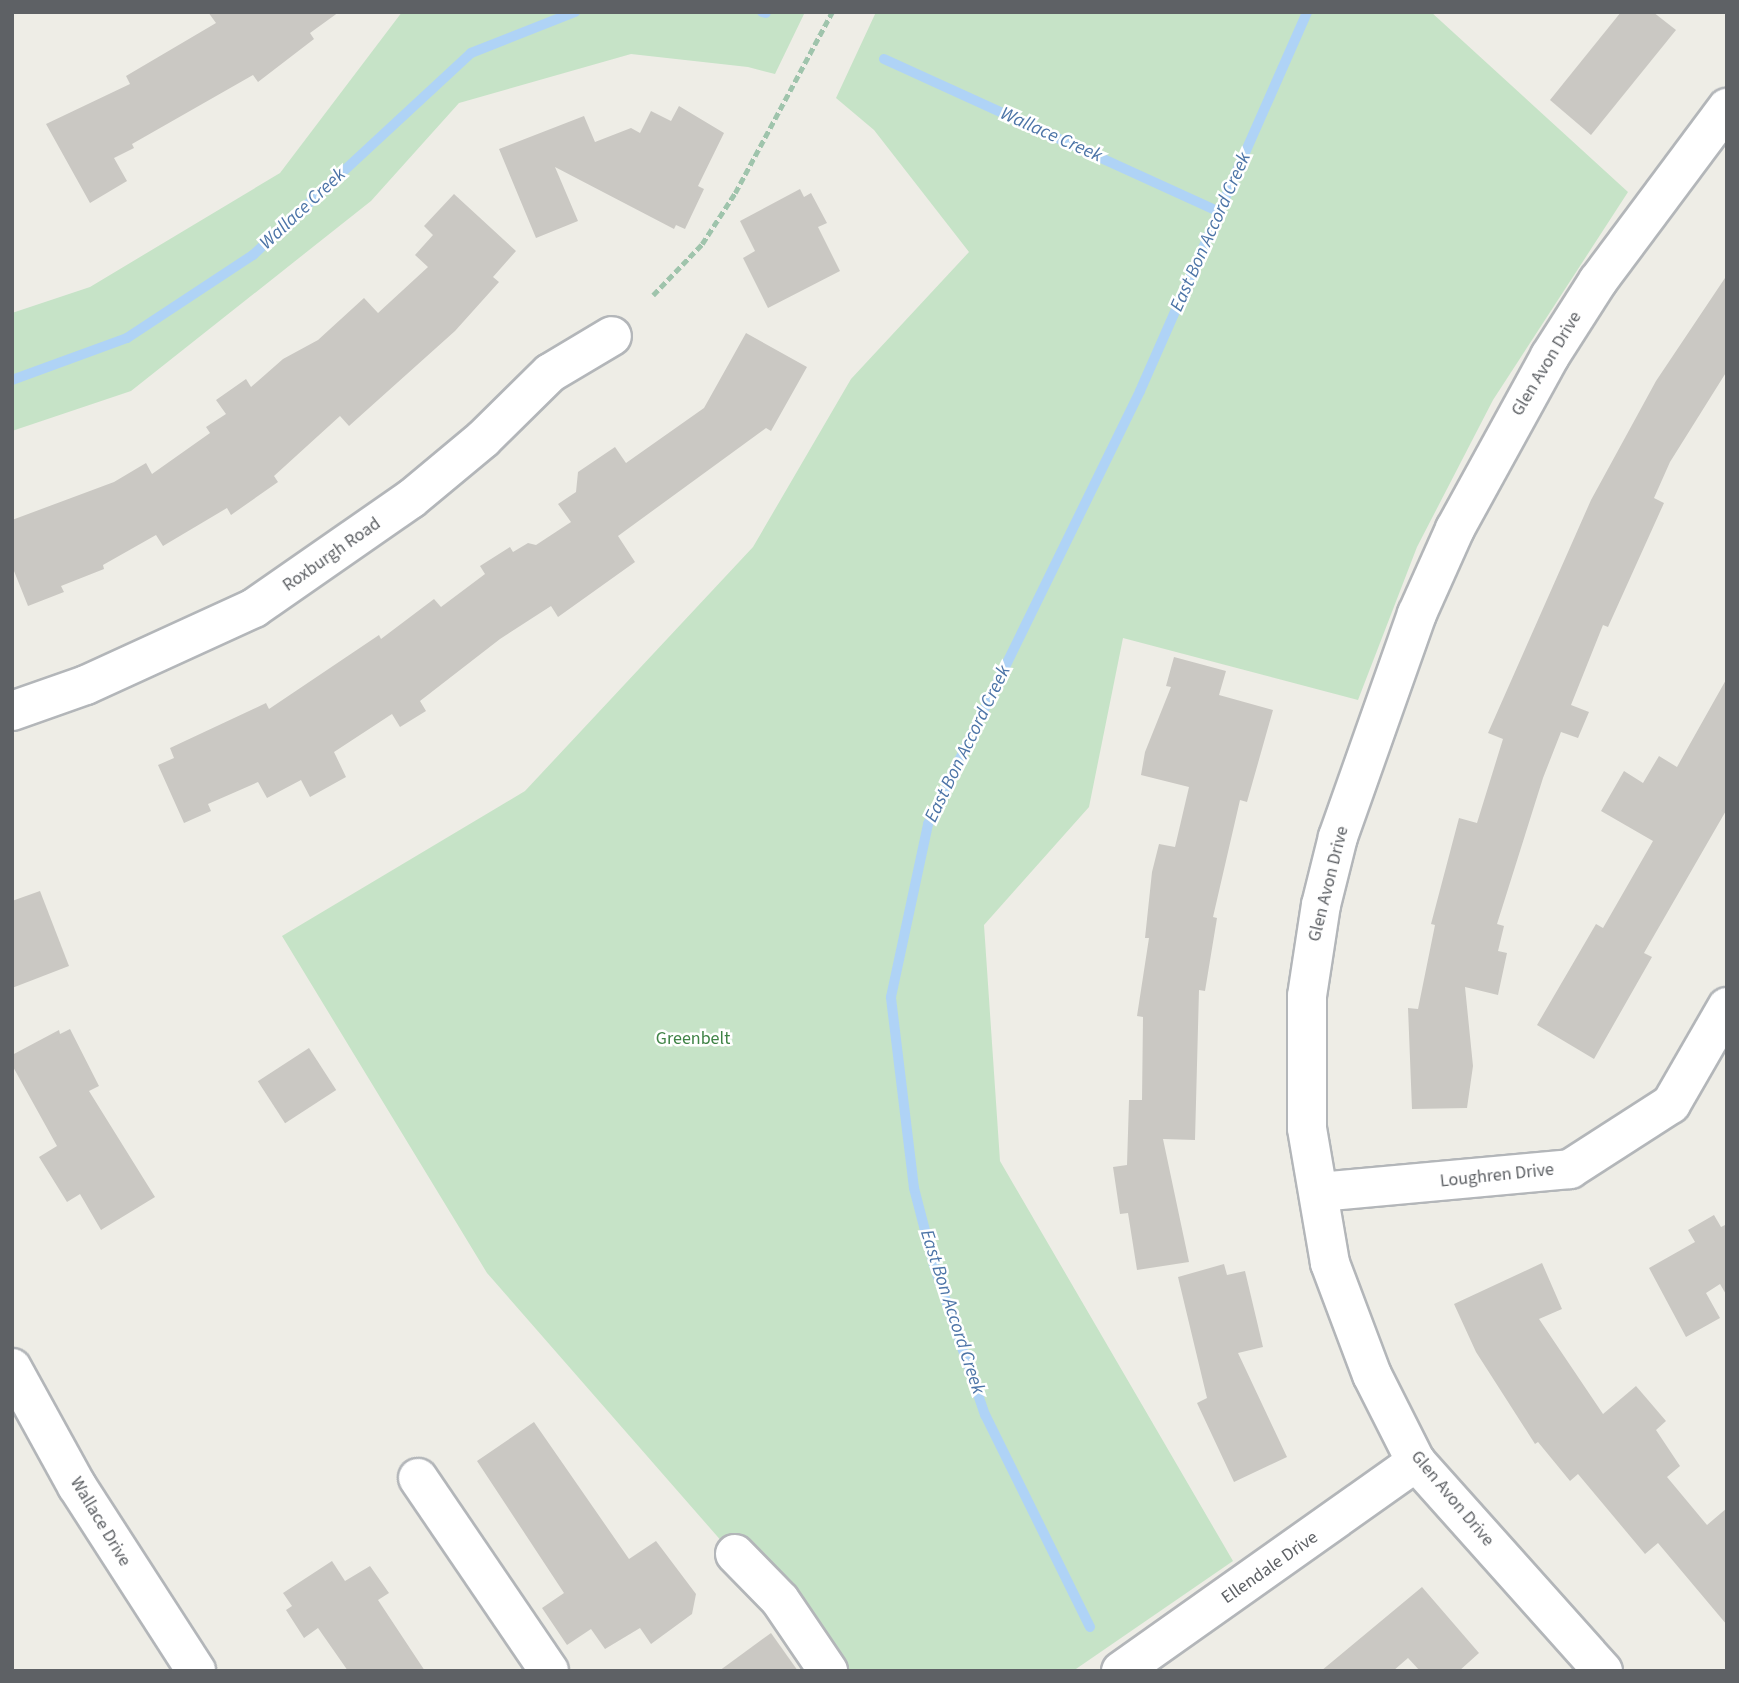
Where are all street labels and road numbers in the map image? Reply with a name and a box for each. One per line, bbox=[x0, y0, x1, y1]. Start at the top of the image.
street label: Glen Avon Drive bbox=[1507, 308, 1587, 420]
street label: Roxburgh Road bbox=[279, 513, 385, 597]
street label: Glen Avon Drive bbox=[1304, 824, 1354, 944]
street label: Loughren Drive bbox=[1439, 1159, 1555, 1193]
street label: Glen Avon Drive bbox=[1406, 1447, 1498, 1551]
street label: Wallace Drive bbox=[65, 1473, 135, 1571]
street label: Ellendale Drive bbox=[1218, 1527, 1322, 1609]

